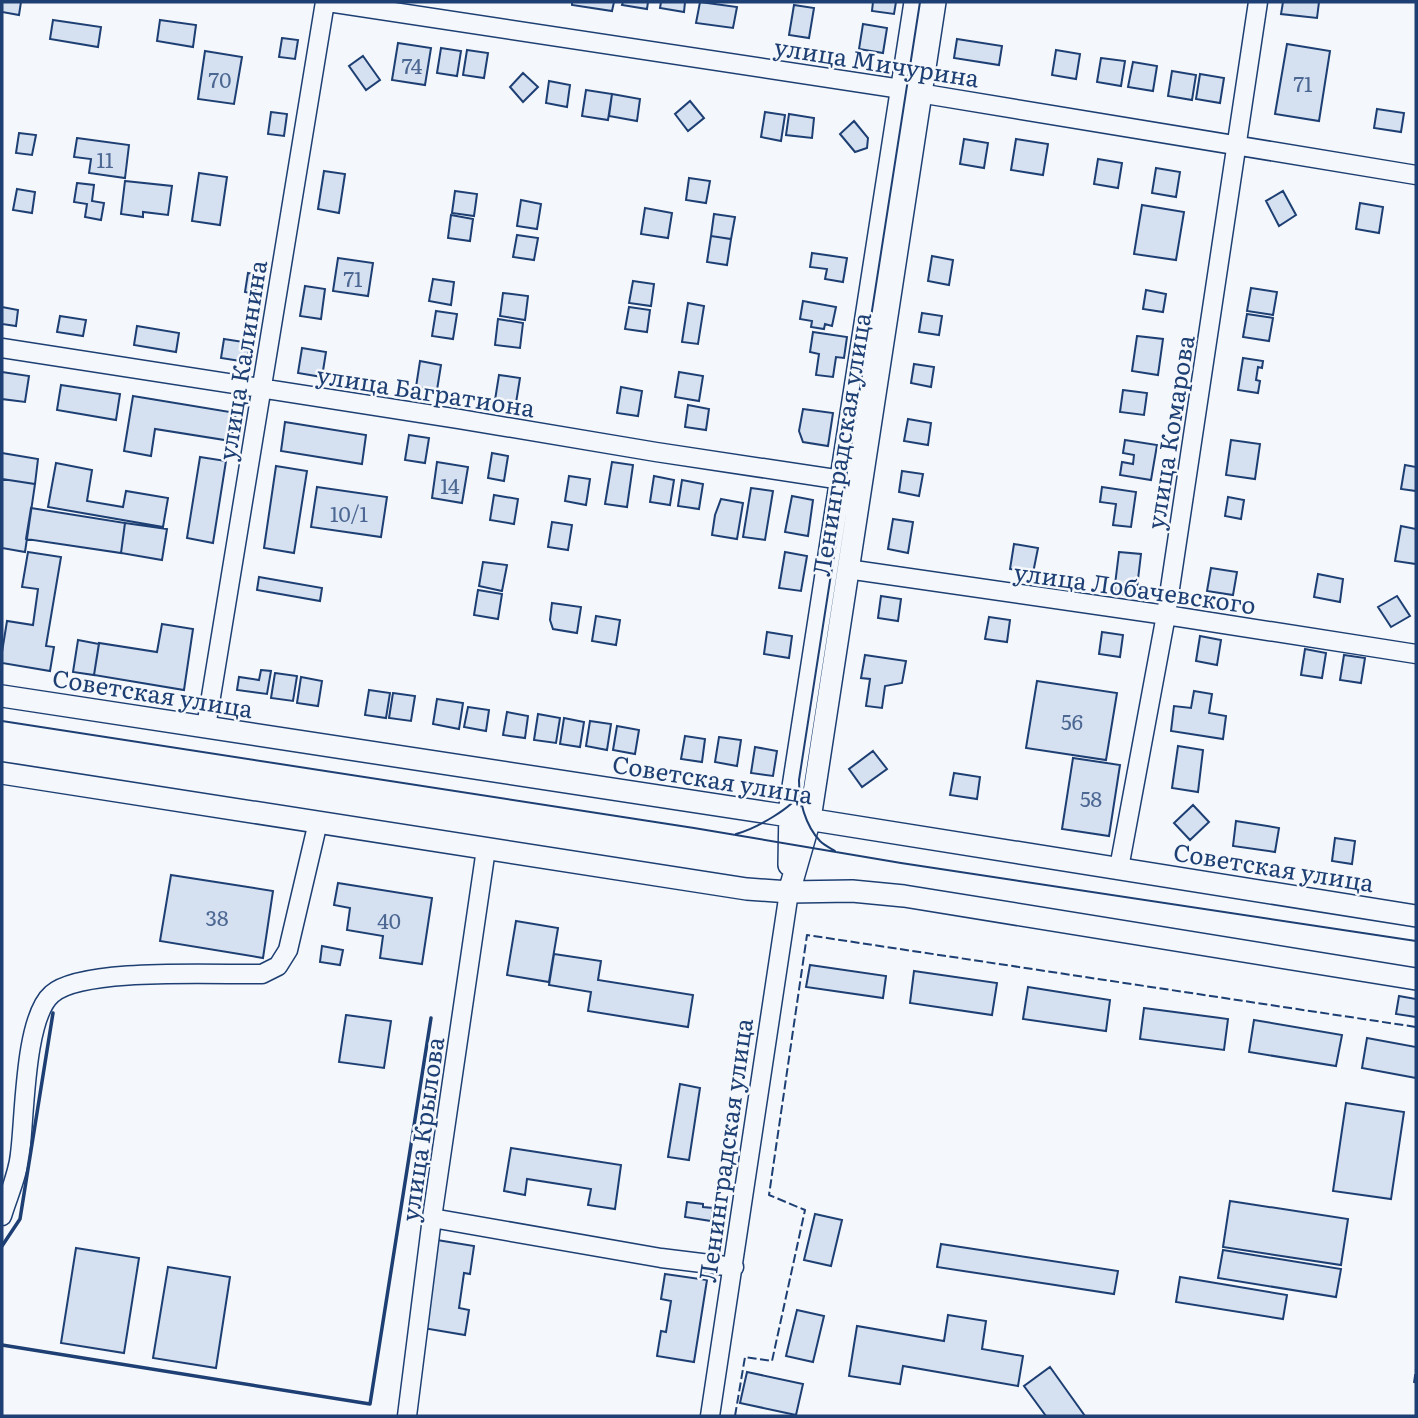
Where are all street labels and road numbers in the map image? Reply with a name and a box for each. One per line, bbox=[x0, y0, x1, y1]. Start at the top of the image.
street label: улица Мичурина bbox=[772, 28, 982, 94]
street label: улица Калинина bbox=[208, 257, 274, 463]
street label: Ленинградская улица bbox=[802, 310, 878, 578]
street label: улица Комарова bbox=[1136, 332, 1202, 532]
street label: улица Багратиона bbox=[314, 355, 538, 425]
street label: улица Лобачевского bbox=[1012, 553, 1258, 621]
street label: Советская улица bbox=[50, 659, 256, 725]
street label: Советская улица bbox=[610, 745, 816, 811]
street label: Советская улица bbox=[1171, 833, 1377, 899]
street label: Ленинградская улица bbox=[688, 1016, 760, 1284]
street label: улица Крылова bbox=[391, 1035, 451, 1223]

